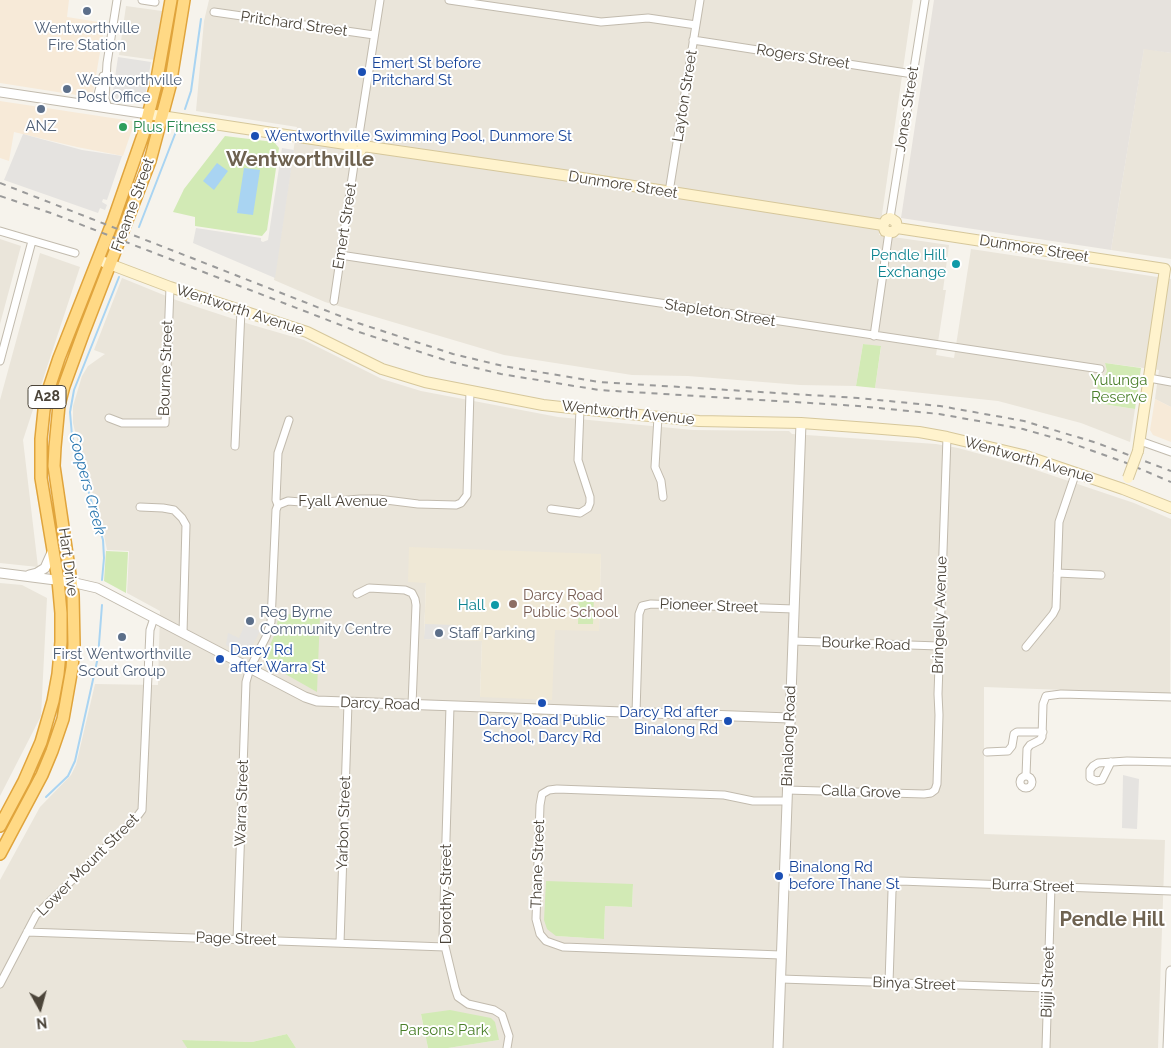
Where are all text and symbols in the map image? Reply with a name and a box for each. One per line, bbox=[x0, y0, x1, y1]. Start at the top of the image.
marker: Wentworthville Fire Station bbox=[81, 5, 93, 17]
street label: Pritchard Street bbox=[239, 8, 349, 40]
place label: Wentworthville Fire Station bbox=[34, 19, 140, 54]
street label: Rogers Street bbox=[755, 41, 851, 73]
street label: Layton Street bbox=[669, 49, 701, 143]
place label: Emert St before Pritchard St bbox=[372, 54, 481, 89]
street label: Jones Street bbox=[891, 65, 923, 153]
marker: Emert St before Pritchard St bbox=[356, 66, 368, 78]
place label: Wentworthville Post Office bbox=[77, 71, 182, 106]
marker: Wentworthville Post Office bbox=[61, 83, 73, 95]
marker: ANZ bbox=[35, 103, 47, 115]
place label: ANZ bbox=[25, 117, 57, 135]
place label: Plus Fitness bbox=[133, 118, 216, 136]
marker: Plus Fitness bbox=[117, 121, 129, 133]
place label: Wentworthville Swimming Pool, Dunmore St bbox=[265, 127, 572, 145]
marker: Wentworthville Swimming Pool, Dunmore St bbox=[249, 130, 261, 142]
district label: Wentworthville bbox=[226, 148, 374, 172]
street label: Freame Street bbox=[108, 156, 158, 254]
street label: Dunmore Street bbox=[567, 167, 679, 203]
street label: Emert Street bbox=[329, 181, 361, 271]
street label: Dunmore Street bbox=[978, 231, 1090, 267]
place label: Pendle Hill Exchange bbox=[871, 246, 946, 281]
marker: Pendle Hill Exchange bbox=[950, 258, 962, 270]
street label: Wentworth Avenue bbox=[174, 281, 306, 339]
street label: Stapleton Street bbox=[663, 295, 777, 331]
street label: Bourne Street bbox=[155, 320, 177, 416]
park label: Yulunga Reserve bbox=[1091, 371, 1147, 406]
road number: A28 bbox=[28, 386, 66, 408]
street label: Wentworth Avenue bbox=[561, 397, 695, 429]
water label: Coopers Creek bbox=[64, 431, 110, 537]
street label: Wentworth Avenue bbox=[962, 433, 1096, 487]
street label: Fyall Avenue bbox=[298, 492, 388, 510]
street label: Hart Drive bbox=[54, 527, 82, 597]
street label: Bringelly Avenue bbox=[929, 556, 951, 674]
place label: Darcy Road Public School bbox=[523, 586, 618, 621]
street label: Pioneer Street bbox=[659, 595, 759, 617]
place label: Hall bbox=[458, 596, 485, 614]
marker: Darcy Road Public School bbox=[507, 598, 519, 610]
marker: Hall bbox=[489, 599, 501, 611]
place label: Reg Byrne Community Centre bbox=[260, 603, 391, 638]
marker: Reg Byrne Community Centre bbox=[244, 615, 256, 627]
place label: Staff Parking bbox=[449, 624, 536, 642]
marker: Staff Parking bbox=[433, 627, 445, 639]
marker: First Wentworthville Scout Group bbox=[116, 631, 128, 643]
street label: Bourke Road bbox=[821, 633, 911, 655]
place label: Darcy Rd after Warra St bbox=[230, 641, 325, 676]
place label: First Wentworthville Scout Group bbox=[53, 645, 191, 680]
marker: Darcy Rd after Warra St bbox=[214, 653, 226, 665]
street label: Binalong Road bbox=[778, 685, 800, 787]
street label: Darcy Road bbox=[340, 694, 420, 714]
marker: Darcy Road Public School, Darcy Rd bbox=[536, 697, 548, 709]
place label: Darcy Rd after Binalong Rd bbox=[619, 703, 718, 738]
place label: Darcy Road Public School, Darcy Rd bbox=[479, 711, 605, 746]
marker: Darcy Rd after Binalong Rd bbox=[722, 715, 734, 727]
street label: Warra Street bbox=[231, 759, 253, 847]
street label: Yarbon Street bbox=[333, 776, 355, 870]
street label: Calla Grove bbox=[821, 782, 901, 802]
street label: Lower Mount Street bbox=[33, 810, 143, 920]
street label: Thane Street bbox=[527, 819, 549, 909]
street label: Dorothy Street bbox=[437, 844, 455, 944]
place label: Binalong Rd before Thane St bbox=[789, 858, 900, 893]
marker: Binalong Rd before Thane St bbox=[773, 870, 785, 882]
street label: Burra Street bbox=[991, 876, 1075, 896]
district label: Pendle Hill bbox=[1059, 908, 1165, 932]
street label: Page Street bbox=[195, 929, 277, 949]
street label: Bijiji Street bbox=[1038, 946, 1058, 1018]
street label: Binya Street bbox=[872, 974, 956, 994]
north arrow bbox=[15, 983, 65, 1033]
text: N bbox=[36, 1014, 48, 1031]
park label: Parsons Park bbox=[399, 1021, 489, 1039]

